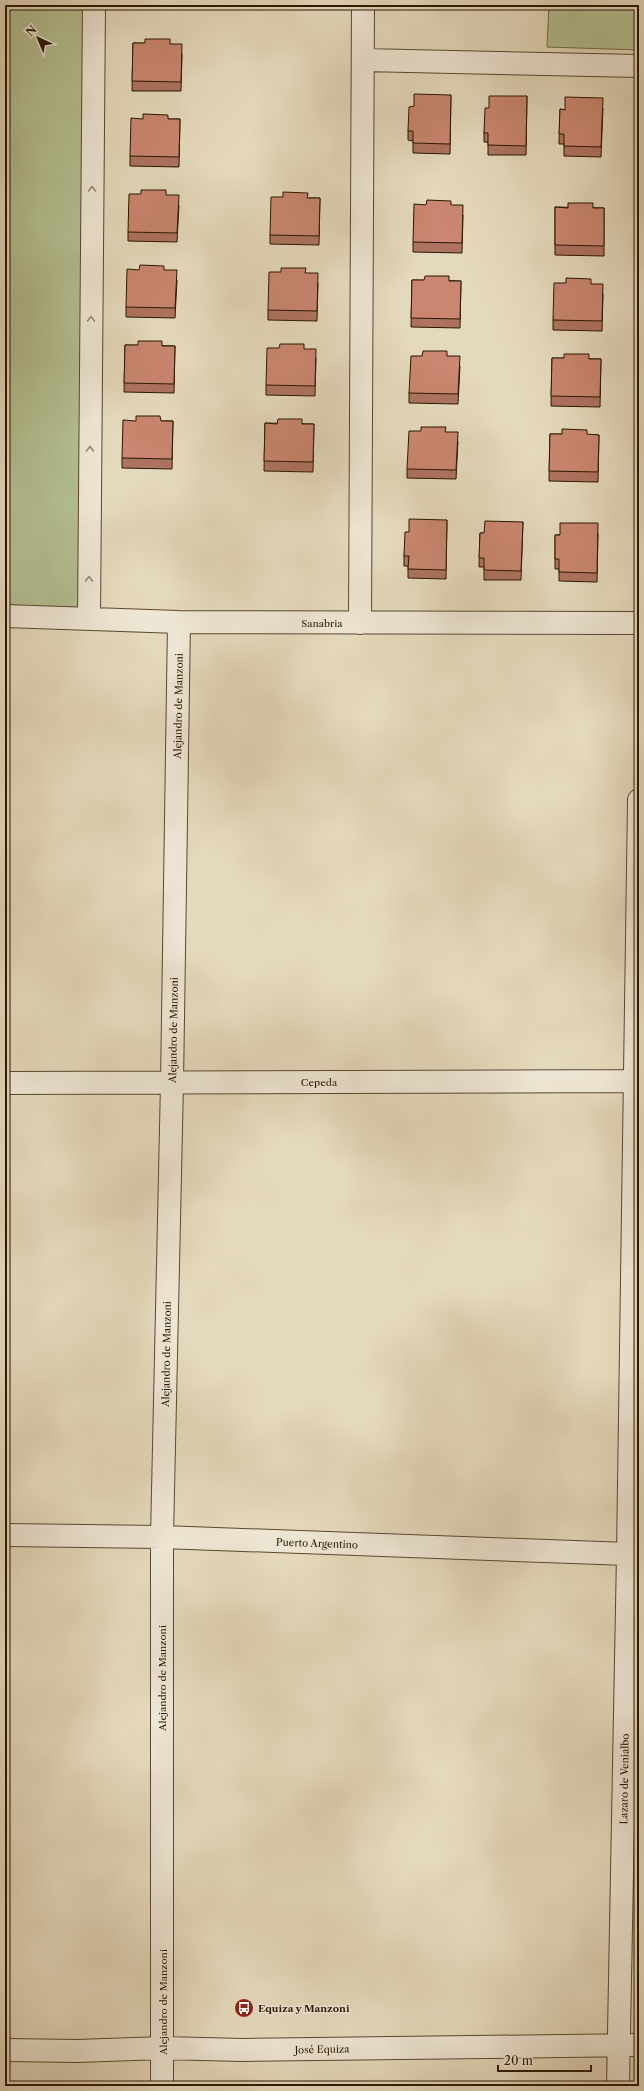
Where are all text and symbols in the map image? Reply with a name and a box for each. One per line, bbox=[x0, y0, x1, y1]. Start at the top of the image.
north arrow bbox=[18, 18, 58, 58]
text: N bbox=[23, 22, 40, 39]
one-way arrow bbox=[88, 186, 96, 192]
one-way arrow bbox=[87, 316, 95, 322]
one-way arrow bbox=[86, 446, 94, 452]
one-way arrow bbox=[85, 576, 93, 582]
street label: Sanabria bbox=[301, 617, 343, 630]
street label: Alejandro de Manzoni bbox=[171, 653, 186, 760]
street label: Alejandro de Manzoni bbox=[166, 977, 181, 1084]
street label: Cepeda bbox=[301, 1076, 338, 1089]
street label: Alejandro de Manzoni bbox=[159, 1301, 174, 1408]
street label: Puerto Argentino bbox=[276, 1536, 358, 1551]
street label: Alejandro de Manzoni bbox=[156, 1625, 169, 1732]
street label: Lazaro de Venialbo bbox=[617, 1734, 632, 1824]
street label: Alejandro de Manzoni bbox=[157, 1949, 170, 2056]
bus stop icon: Equiza y Manzoni bbox=[233, 1997, 255, 2019]
place label: Equiza y Manzoni bbox=[258, 2002, 350, 2015]
street label: José Equiza bbox=[293, 2043, 350, 2057]
scale bar bbox=[498, 2047, 591, 2073]
text: 20 m bbox=[504, 2053, 533, 2068]

